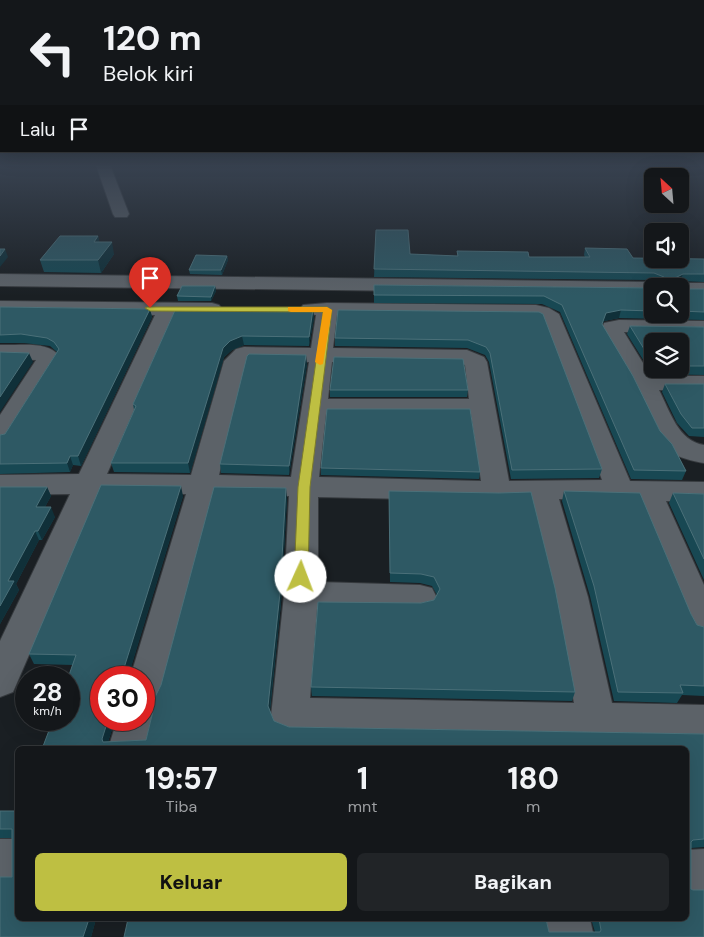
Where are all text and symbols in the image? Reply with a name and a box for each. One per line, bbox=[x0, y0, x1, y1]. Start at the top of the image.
text: 120 m bbox=[103, 15, 202, 61]
icon: left bbox=[20, 20, 85, 85]
text: Belok kiri bbox=[103, 59, 193, 88]
icon: arrive bbox=[65, 115, 93, 143]
text: Lalu bbox=[20, 117, 55, 142]
north arrow bbox=[644, 168, 689, 212]
map controls bbox=[644, 168, 689, 378]
button: sound bbox=[644, 223, 689, 268]
pin bbox=[129, 257, 171, 308]
icon: arrive bbox=[136, 264, 164, 292]
button: search bbox=[644, 278, 689, 323]
button: layers bbox=[644, 333, 689, 378]
position arrow bbox=[274, 550, 326, 602]
speed limit sign: 30 bbox=[90, 666, 155, 731]
text: 28 bbox=[32, 676, 63, 709]
text: km/h bbox=[33, 703, 62, 719]
text: 19:57 bbox=[145, 759, 218, 798]
text: 1 bbox=[357, 759, 368, 798]
text: 180 bbox=[508, 759, 559, 798]
text: Tiba bbox=[166, 796, 197, 817]
text: mnt bbox=[348, 796, 377, 817]
text: m bbox=[526, 796, 540, 817]
button: Keluar bbox=[35, 853, 347, 911]
button: Bagikan bbox=[357, 853, 669, 911]

